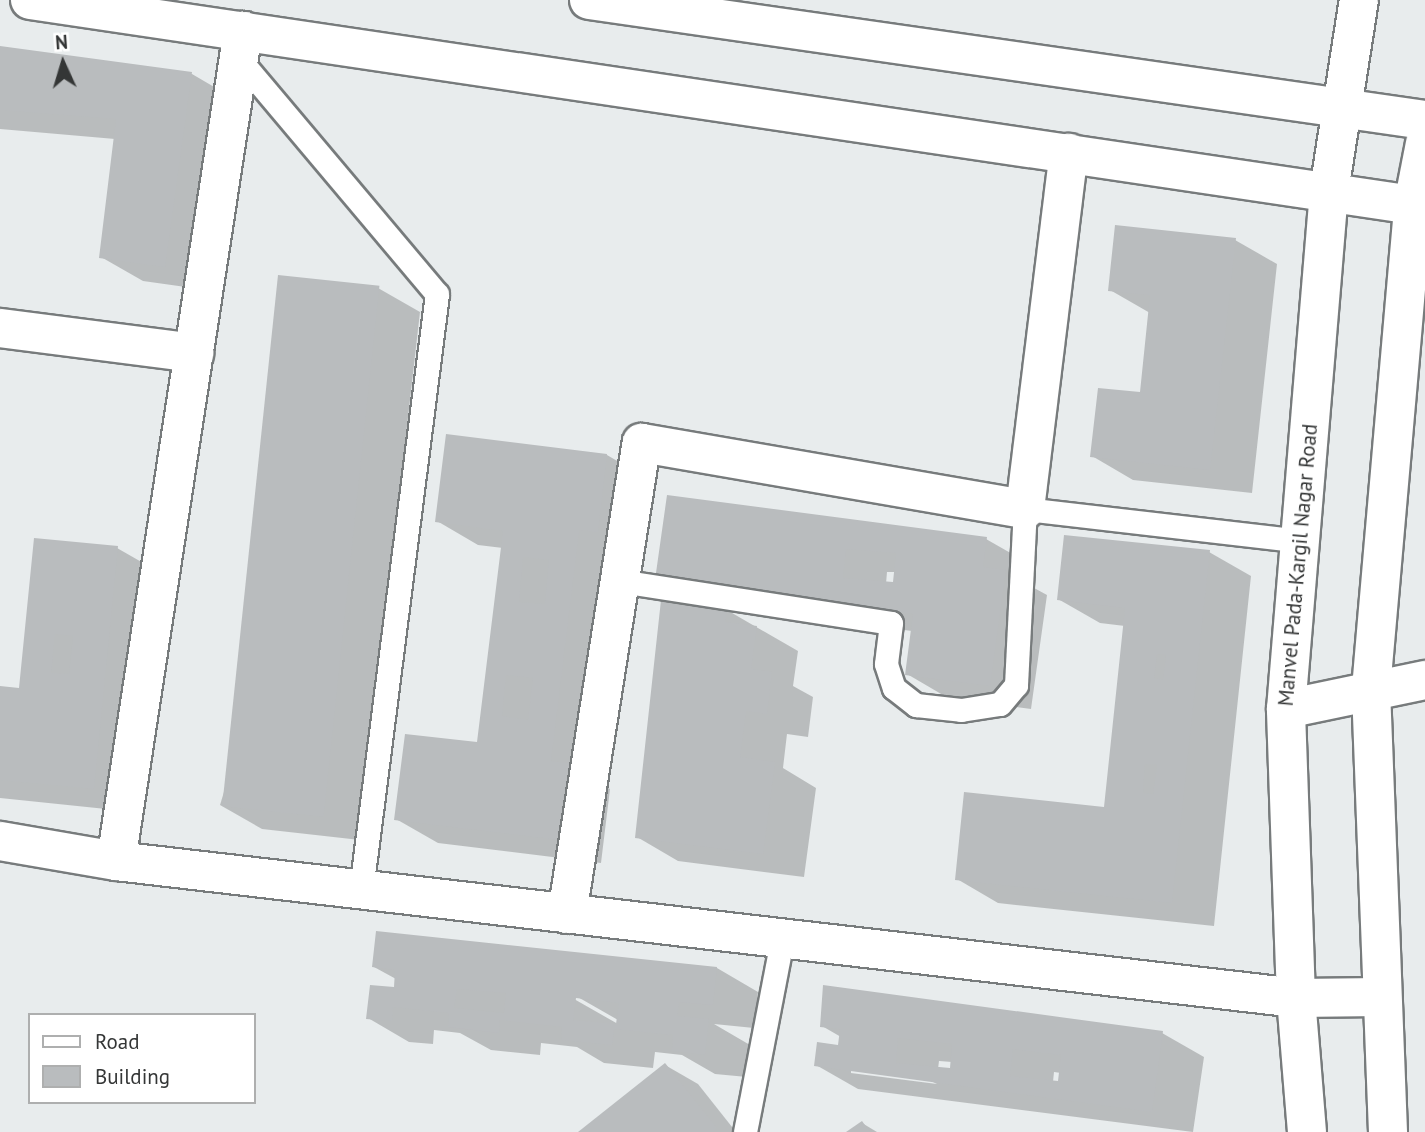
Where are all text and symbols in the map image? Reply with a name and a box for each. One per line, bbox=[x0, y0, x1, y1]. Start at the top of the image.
north arrow bbox=[28, 28, 98, 98]
text: N bbox=[54, 30, 69, 54]
street label: Manvel Pada-Kargil Nagar Road bbox=[1273, 423, 1323, 707]
legend bbox=[28, 1013, 256, 1104]
text: Road bbox=[95, 1028, 139, 1055]
text: Building bbox=[95, 1063, 170, 1090]

